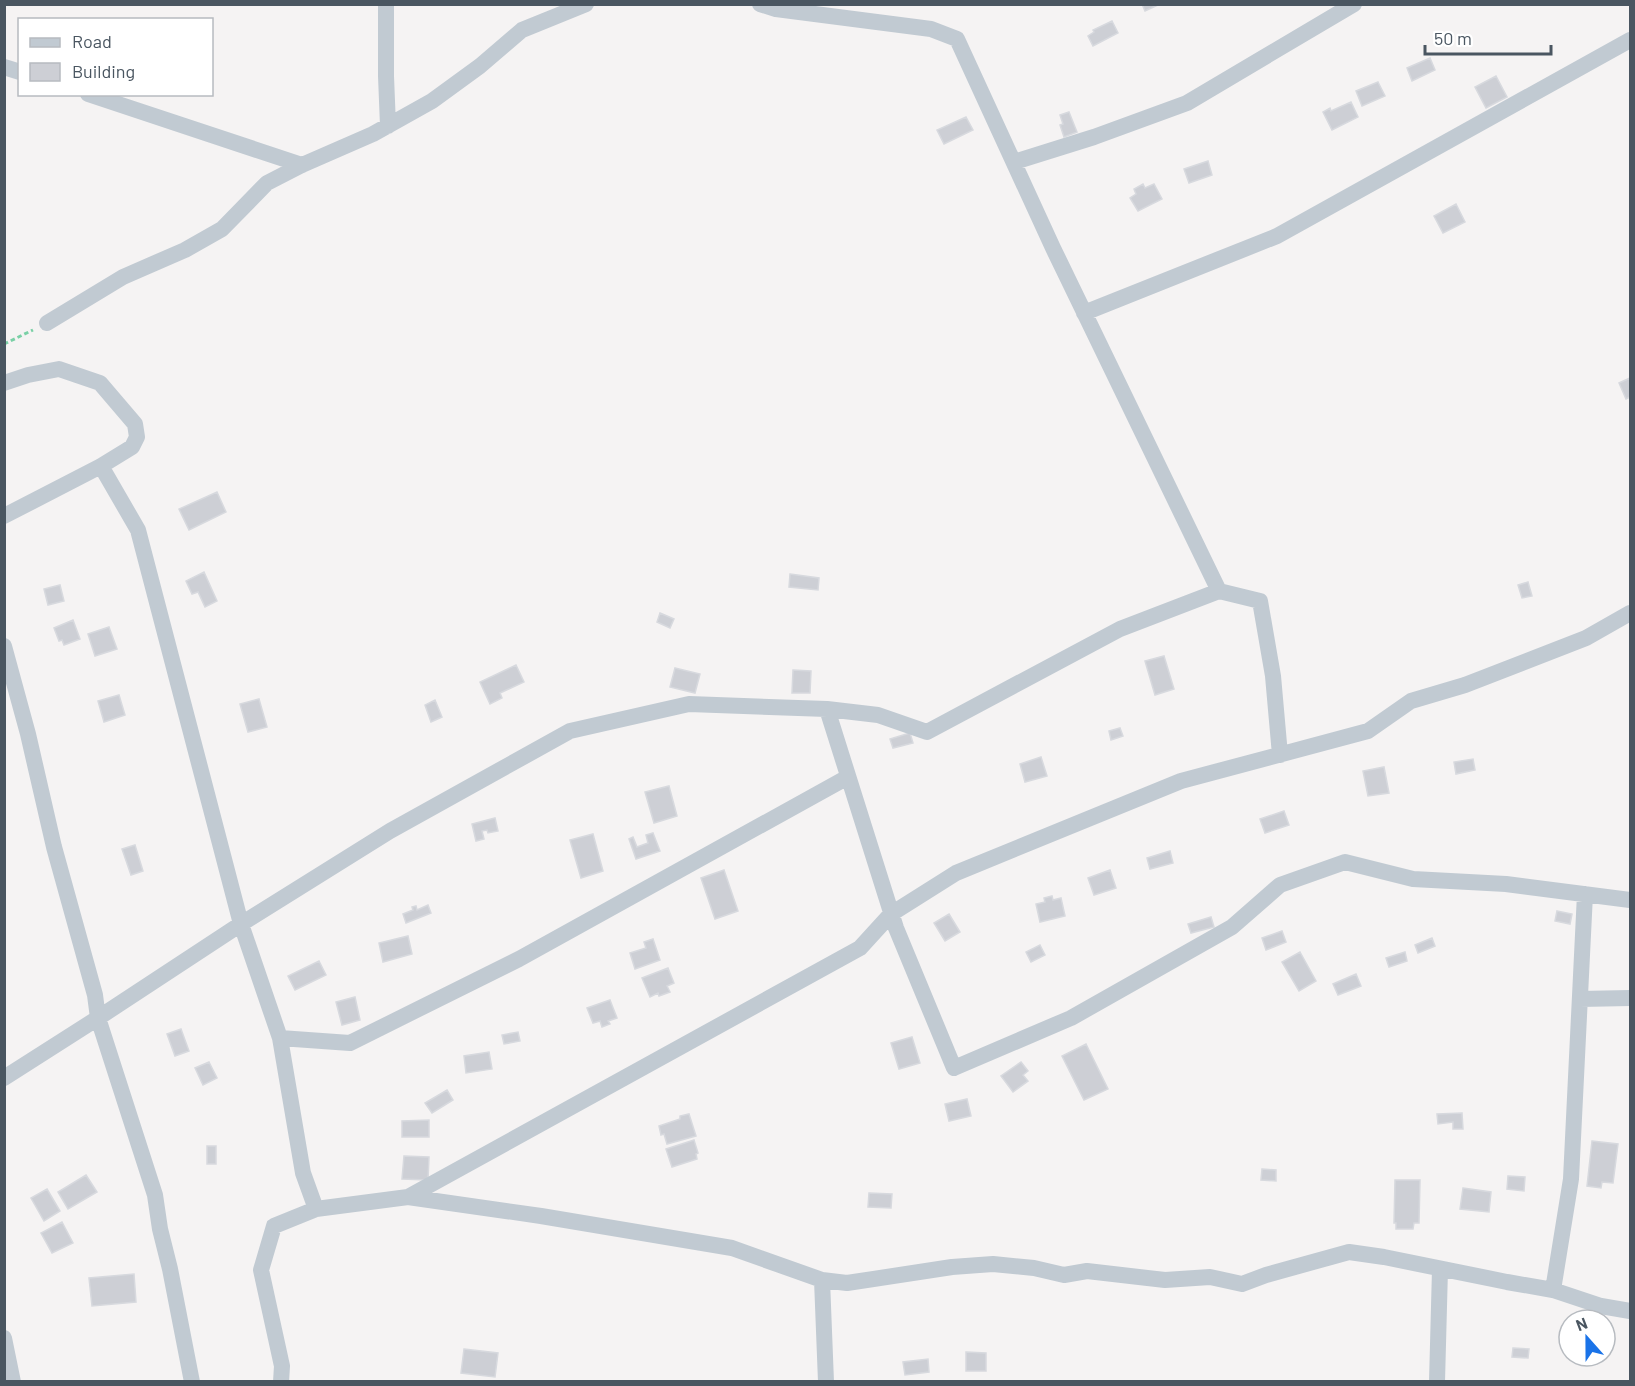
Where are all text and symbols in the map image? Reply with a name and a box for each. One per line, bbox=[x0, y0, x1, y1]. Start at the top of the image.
legend bbox=[18, 18, 213, 96]
scale bar bbox=[1425, 18, 1551, 56]
text: 50 m bbox=[1434, 27, 1472, 49]
text: Road bbox=[72, 30, 112, 52]
text: Building bbox=[72, 60, 135, 82]
north arrow bbox=[1557, 1308, 1617, 1368]
text: N bbox=[1573, 1313, 1590, 1334]

